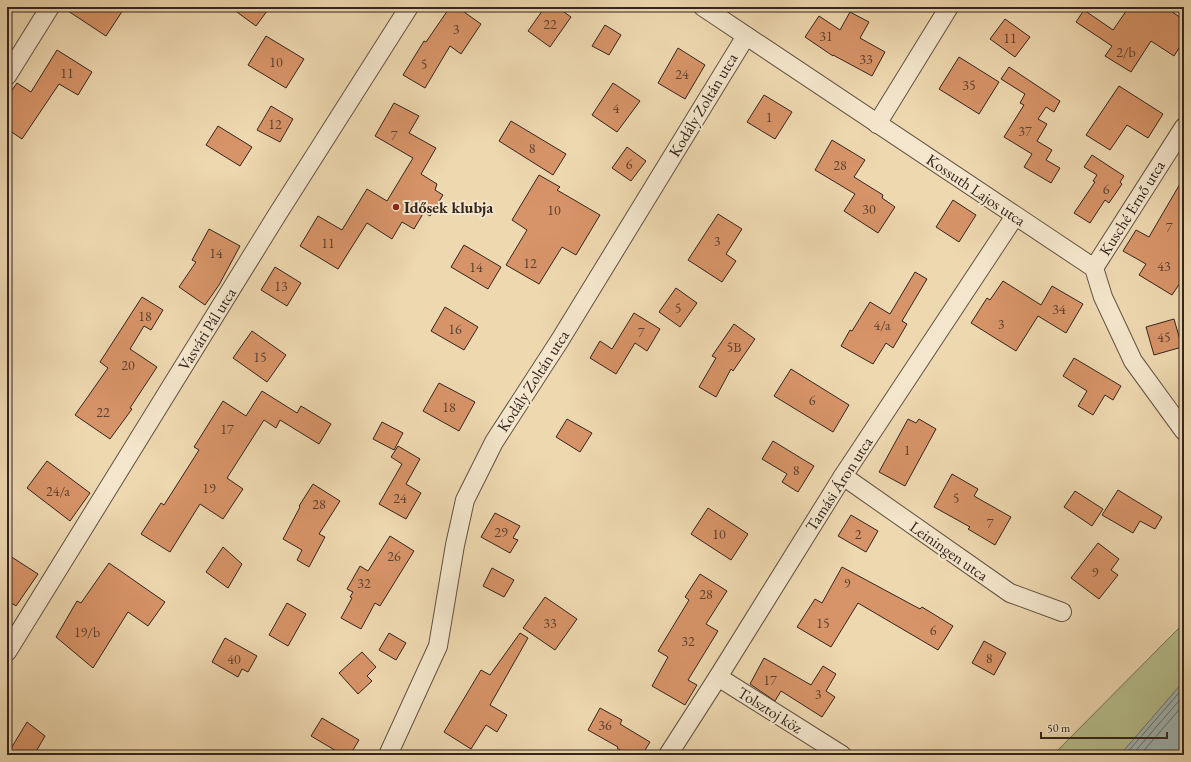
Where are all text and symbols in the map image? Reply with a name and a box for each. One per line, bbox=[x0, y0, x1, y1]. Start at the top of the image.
house number: 22 bbox=[543, 15, 557, 33]
house number: 3 bbox=[453, 20, 460, 38]
house number: 31 bbox=[819, 27, 833, 45]
house number: 11 bbox=[1003, 29, 1017, 47]
house number: 2/b bbox=[1116, 43, 1136, 61]
street label: Kodály Zoltán utca bbox=[664, 49, 743, 161]
house number: 33 bbox=[859, 50, 873, 68]
house number: 10 bbox=[269, 53, 283, 71]
house number: 5 bbox=[421, 55, 427, 73]
house number: 11 bbox=[60, 64, 74, 82]
house number: 24 bbox=[675, 65, 689, 83]
house number: 35 bbox=[962, 76, 976, 94]
house number: 4 bbox=[613, 99, 620, 117]
house number: 1 bbox=[766, 108, 772, 126]
house number: 12 bbox=[268, 115, 282, 133]
house number: 37 bbox=[1018, 122, 1032, 140]
house number: 7 bbox=[391, 126, 398, 144]
house number: 8 bbox=[529, 139, 536, 157]
street label: Kossuth Lajos utca bbox=[922, 149, 1030, 231]
house number: 6 bbox=[626, 155, 633, 173]
house number: 28 bbox=[833, 156, 847, 174]
street label: Kusché Ernő utca bbox=[1094, 156, 1170, 260]
house number: 6 bbox=[1103, 180, 1110, 198]
place label: Idősek klubja bbox=[404, 197, 494, 218]
house number: 30 bbox=[862, 200, 876, 218]
house number: 10 bbox=[547, 201, 561, 219]
marker: Idősek klubja bbox=[391, 202, 401, 212]
house number: 7 bbox=[1166, 218, 1173, 236]
house number: 3 bbox=[714, 232, 721, 250]
house number: 11 bbox=[321, 234, 335, 252]
house number: 14 bbox=[209, 244, 223, 262]
house number: 12 bbox=[523, 254, 537, 272]
house number: 43 bbox=[1157, 257, 1171, 275]
house number: 14 bbox=[469, 258, 483, 276]
house number: 13 bbox=[274, 277, 288, 295]
street label: Vasvári Pál utca bbox=[173, 283, 241, 374]
house number: 5 bbox=[675, 299, 681, 317]
house number: 34 bbox=[1052, 300, 1066, 318]
house number: 18 bbox=[138, 307, 152, 325]
house number: 3 bbox=[998, 315, 1005, 333]
house number: 4/a bbox=[873, 316, 891, 334]
house number: 16 bbox=[448, 320, 462, 338]
house number: 7 bbox=[638, 323, 645, 341]
street label: Kodály Zoltán utca bbox=[492, 325, 574, 436]
house number: 45 bbox=[1157, 328, 1171, 346]
house number: 5B bbox=[727, 338, 741, 356]
house number: 15 bbox=[253, 348, 267, 366]
house number: 20 bbox=[121, 356, 135, 374]
house number: 6 bbox=[809, 391, 816, 409]
house number: 18 bbox=[442, 398, 456, 416]
house number: 22 bbox=[96, 403, 110, 421]
house number: 17 bbox=[220, 420, 234, 438]
street label: Tamási Áron utca bbox=[801, 432, 878, 535]
house number: 1 bbox=[904, 441, 910, 459]
house number: 8 bbox=[793, 461, 800, 479]
house number: 19 bbox=[202, 479, 216, 497]
house number: 24/a bbox=[46, 482, 70, 500]
house number: 24 bbox=[393, 489, 407, 507]
house number: 5 bbox=[953, 489, 959, 507]
house number: 28 bbox=[312, 495, 326, 513]
house number: 7 bbox=[987, 514, 994, 532]
street label: Leiningen utca bbox=[906, 516, 993, 586]
house number: 29 bbox=[494, 523, 508, 541]
house number: 10 bbox=[712, 525, 726, 543]
house number: 2 bbox=[855, 525, 862, 543]
house number: 26 bbox=[387, 547, 401, 565]
house number: 9 bbox=[1092, 563, 1099, 581]
house number: 32 bbox=[357, 574, 371, 592]
house number: 9 bbox=[844, 574, 851, 592]
house number: 28 bbox=[699, 585, 713, 603]
house number: 33 bbox=[543, 614, 557, 632]
house number: 15 bbox=[816, 614, 830, 632]
house number: 6 bbox=[930, 621, 937, 639]
house number: 19/b bbox=[74, 623, 100, 641]
house number: 32 bbox=[681, 632, 695, 650]
house number: 8 bbox=[986, 649, 993, 667]
house number: 40 bbox=[227, 650, 241, 668]
house number: 17 bbox=[763, 671, 777, 689]
street label: Tolsztoj köz bbox=[734, 682, 806, 738]
house number: 3 bbox=[815, 685, 822, 703]
scale bar bbox=[1041, 714, 1167, 740]
house number: 36 bbox=[598, 716, 612, 734]
text: 50 m bbox=[1047, 720, 1071, 736]

